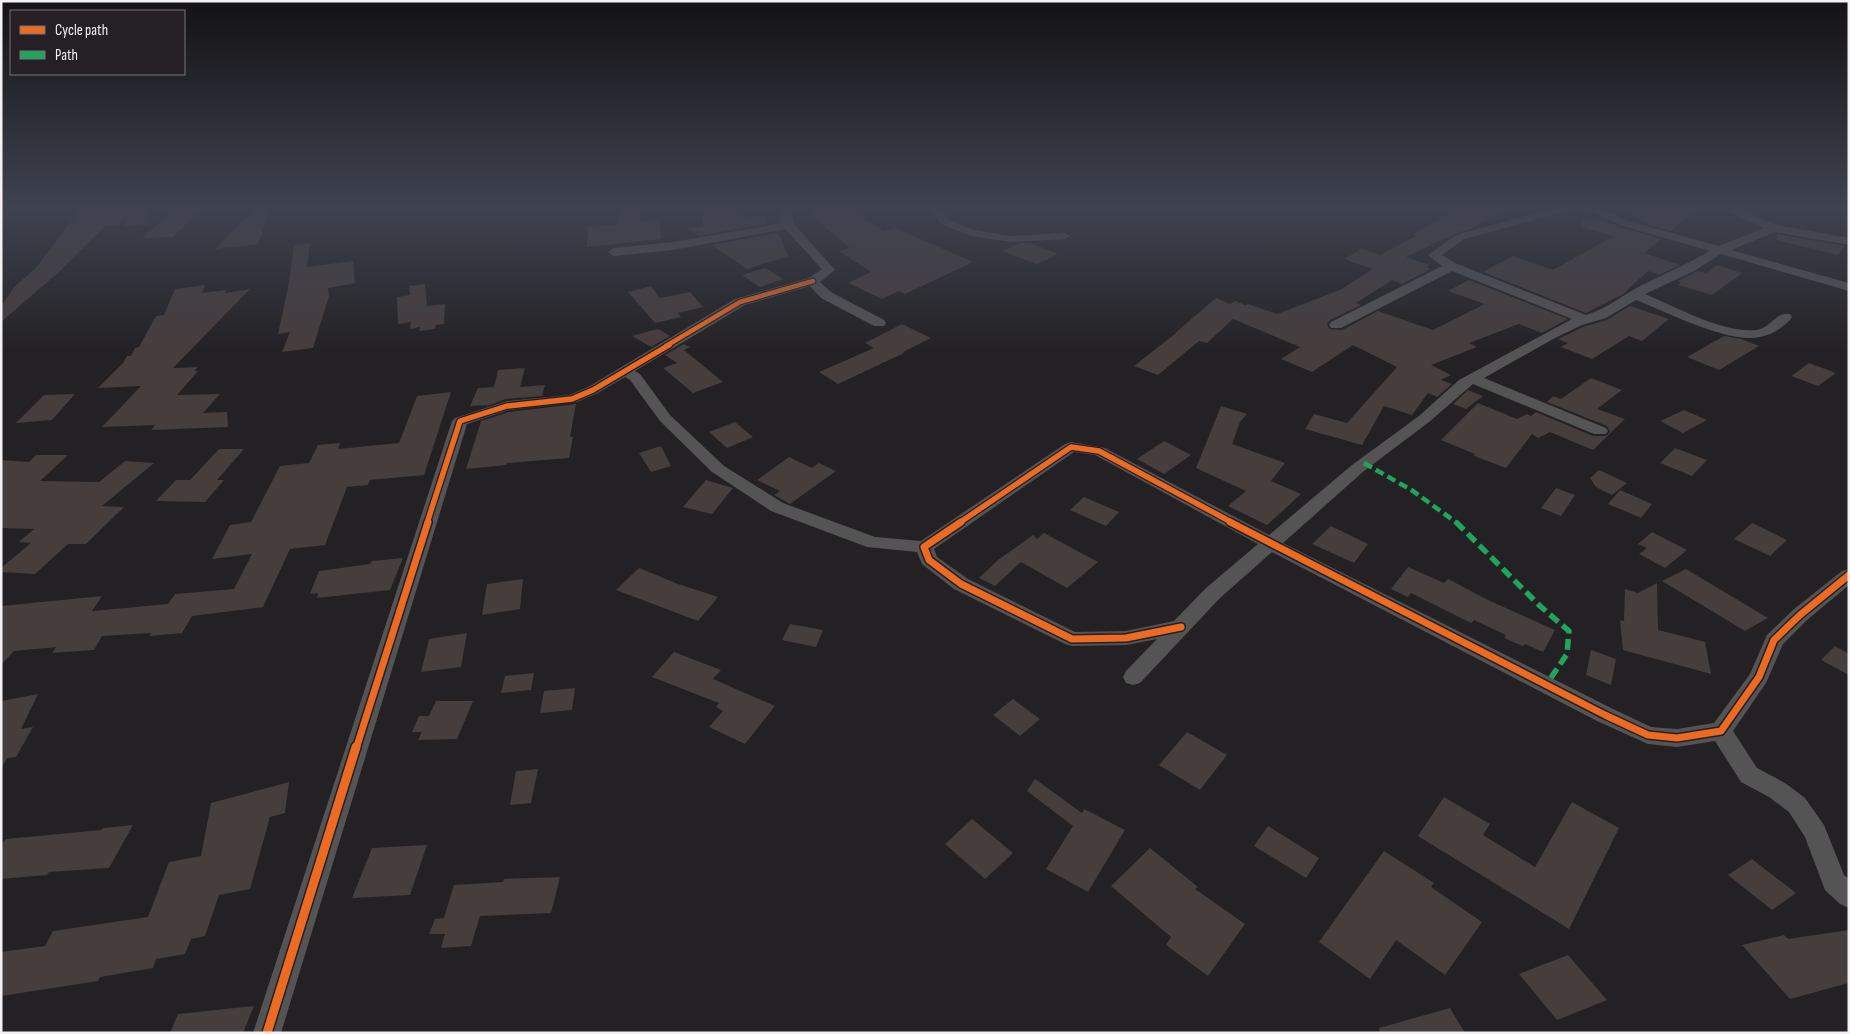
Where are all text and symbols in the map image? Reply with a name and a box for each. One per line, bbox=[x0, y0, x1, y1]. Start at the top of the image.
legend bbox=[10, 10, 185, 75]
text: Cycle path bbox=[55, 21, 108, 40]
text: Path bbox=[55, 46, 78, 65]

